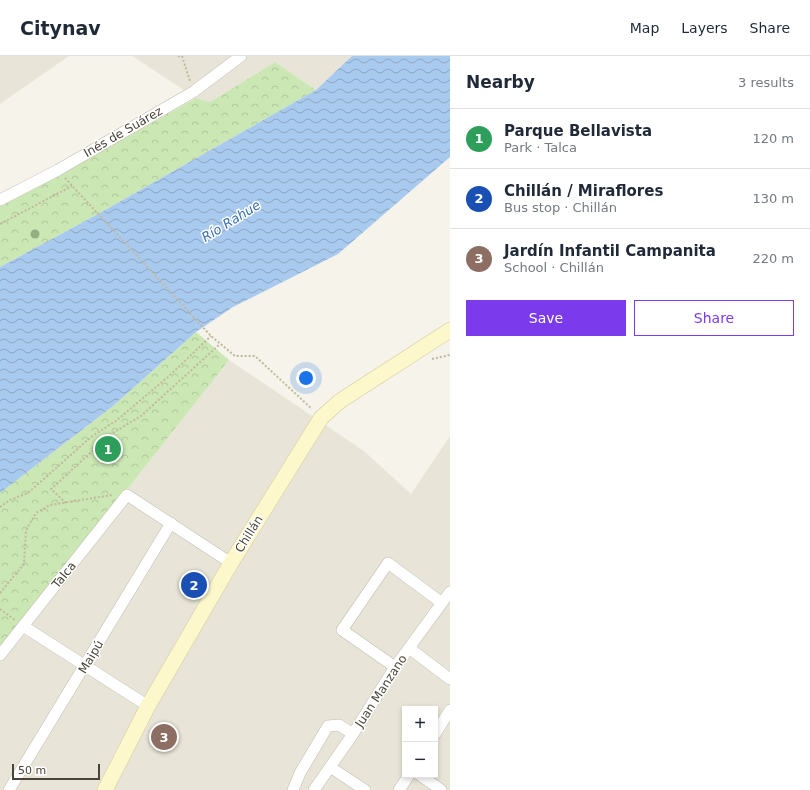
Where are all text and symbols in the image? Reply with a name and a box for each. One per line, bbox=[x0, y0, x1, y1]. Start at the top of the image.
text: Citynav bbox=[20, 17, 101, 39]
text: Map bbox=[630, 20, 659, 36]
text: Layers bbox=[681, 20, 728, 36]
text: Share bbox=[750, 20, 790, 36]
text: Nearby bbox=[466, 72, 535, 92]
text: 3 results bbox=[738, 75, 794, 90]
street label: Inés de Suárez bbox=[81, 104, 165, 160]
text: Parque Bellavista bbox=[504, 122, 652, 140]
text: 1 bbox=[474, 131, 484, 146]
text: 120 m bbox=[752, 131, 794, 146]
text: Park · Talca bbox=[504, 140, 577, 155]
text: Chillán / Miraflores bbox=[504, 182, 663, 200]
text: 2 bbox=[474, 191, 484, 206]
text: 130 m bbox=[752, 191, 794, 206]
water label: Río Rahue bbox=[199, 197, 263, 245]
text: Bus stop · Chillán bbox=[504, 200, 617, 215]
text: Jardín Infantil Campanita bbox=[504, 242, 716, 260]
text: 3 bbox=[474, 251, 484, 266]
text: 220 m bbox=[752, 251, 794, 266]
text: School · Chillán bbox=[504, 260, 604, 275]
button: Save bbox=[466, 300, 626, 336]
button: Share bbox=[634, 300, 794, 336]
your location bbox=[296, 368, 316, 388]
pin: 1 bbox=[95, 434, 121, 464]
street label: Chillán bbox=[232, 513, 266, 555]
street label: Talca bbox=[48, 559, 79, 592]
pin: 2 bbox=[181, 570, 207, 600]
street label: Maipú bbox=[76, 638, 106, 676]
street label: Juan Manzano bbox=[352, 652, 410, 731]
map controls bbox=[402, 706, 438, 778]
button: + bbox=[402, 706, 438, 742]
pin: 3 bbox=[151, 722, 177, 752]
button: − bbox=[402, 742, 438, 778]
scale bar bbox=[12, 762, 100, 781]
text: 50 m bbox=[18, 764, 46, 777]

